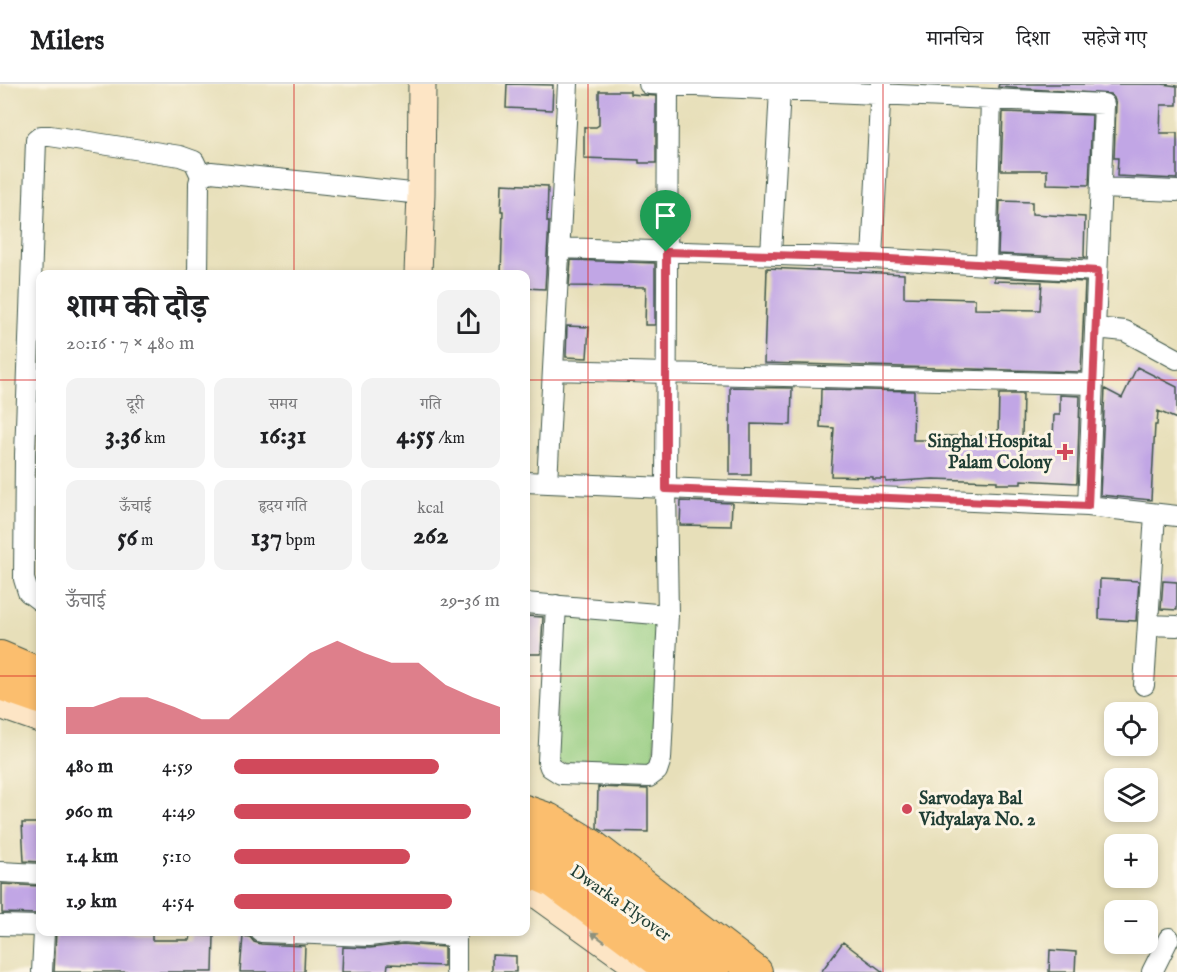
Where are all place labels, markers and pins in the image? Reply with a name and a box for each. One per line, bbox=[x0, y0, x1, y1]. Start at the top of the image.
pin bbox=[640, 190, 691, 252]
place label: Singhal Hospital Palam Colony bbox=[928, 431, 1053, 475]
marker: Singhal Hospital Palam Colony bbox=[1056, 443, 1074, 461]
place label: Sarvodaya Bal Vidyalaya No. 2 bbox=[918, 788, 1036, 832]
marker: Sarvodaya Bal Vidyalaya No. 2 bbox=[900, 802, 914, 816]

